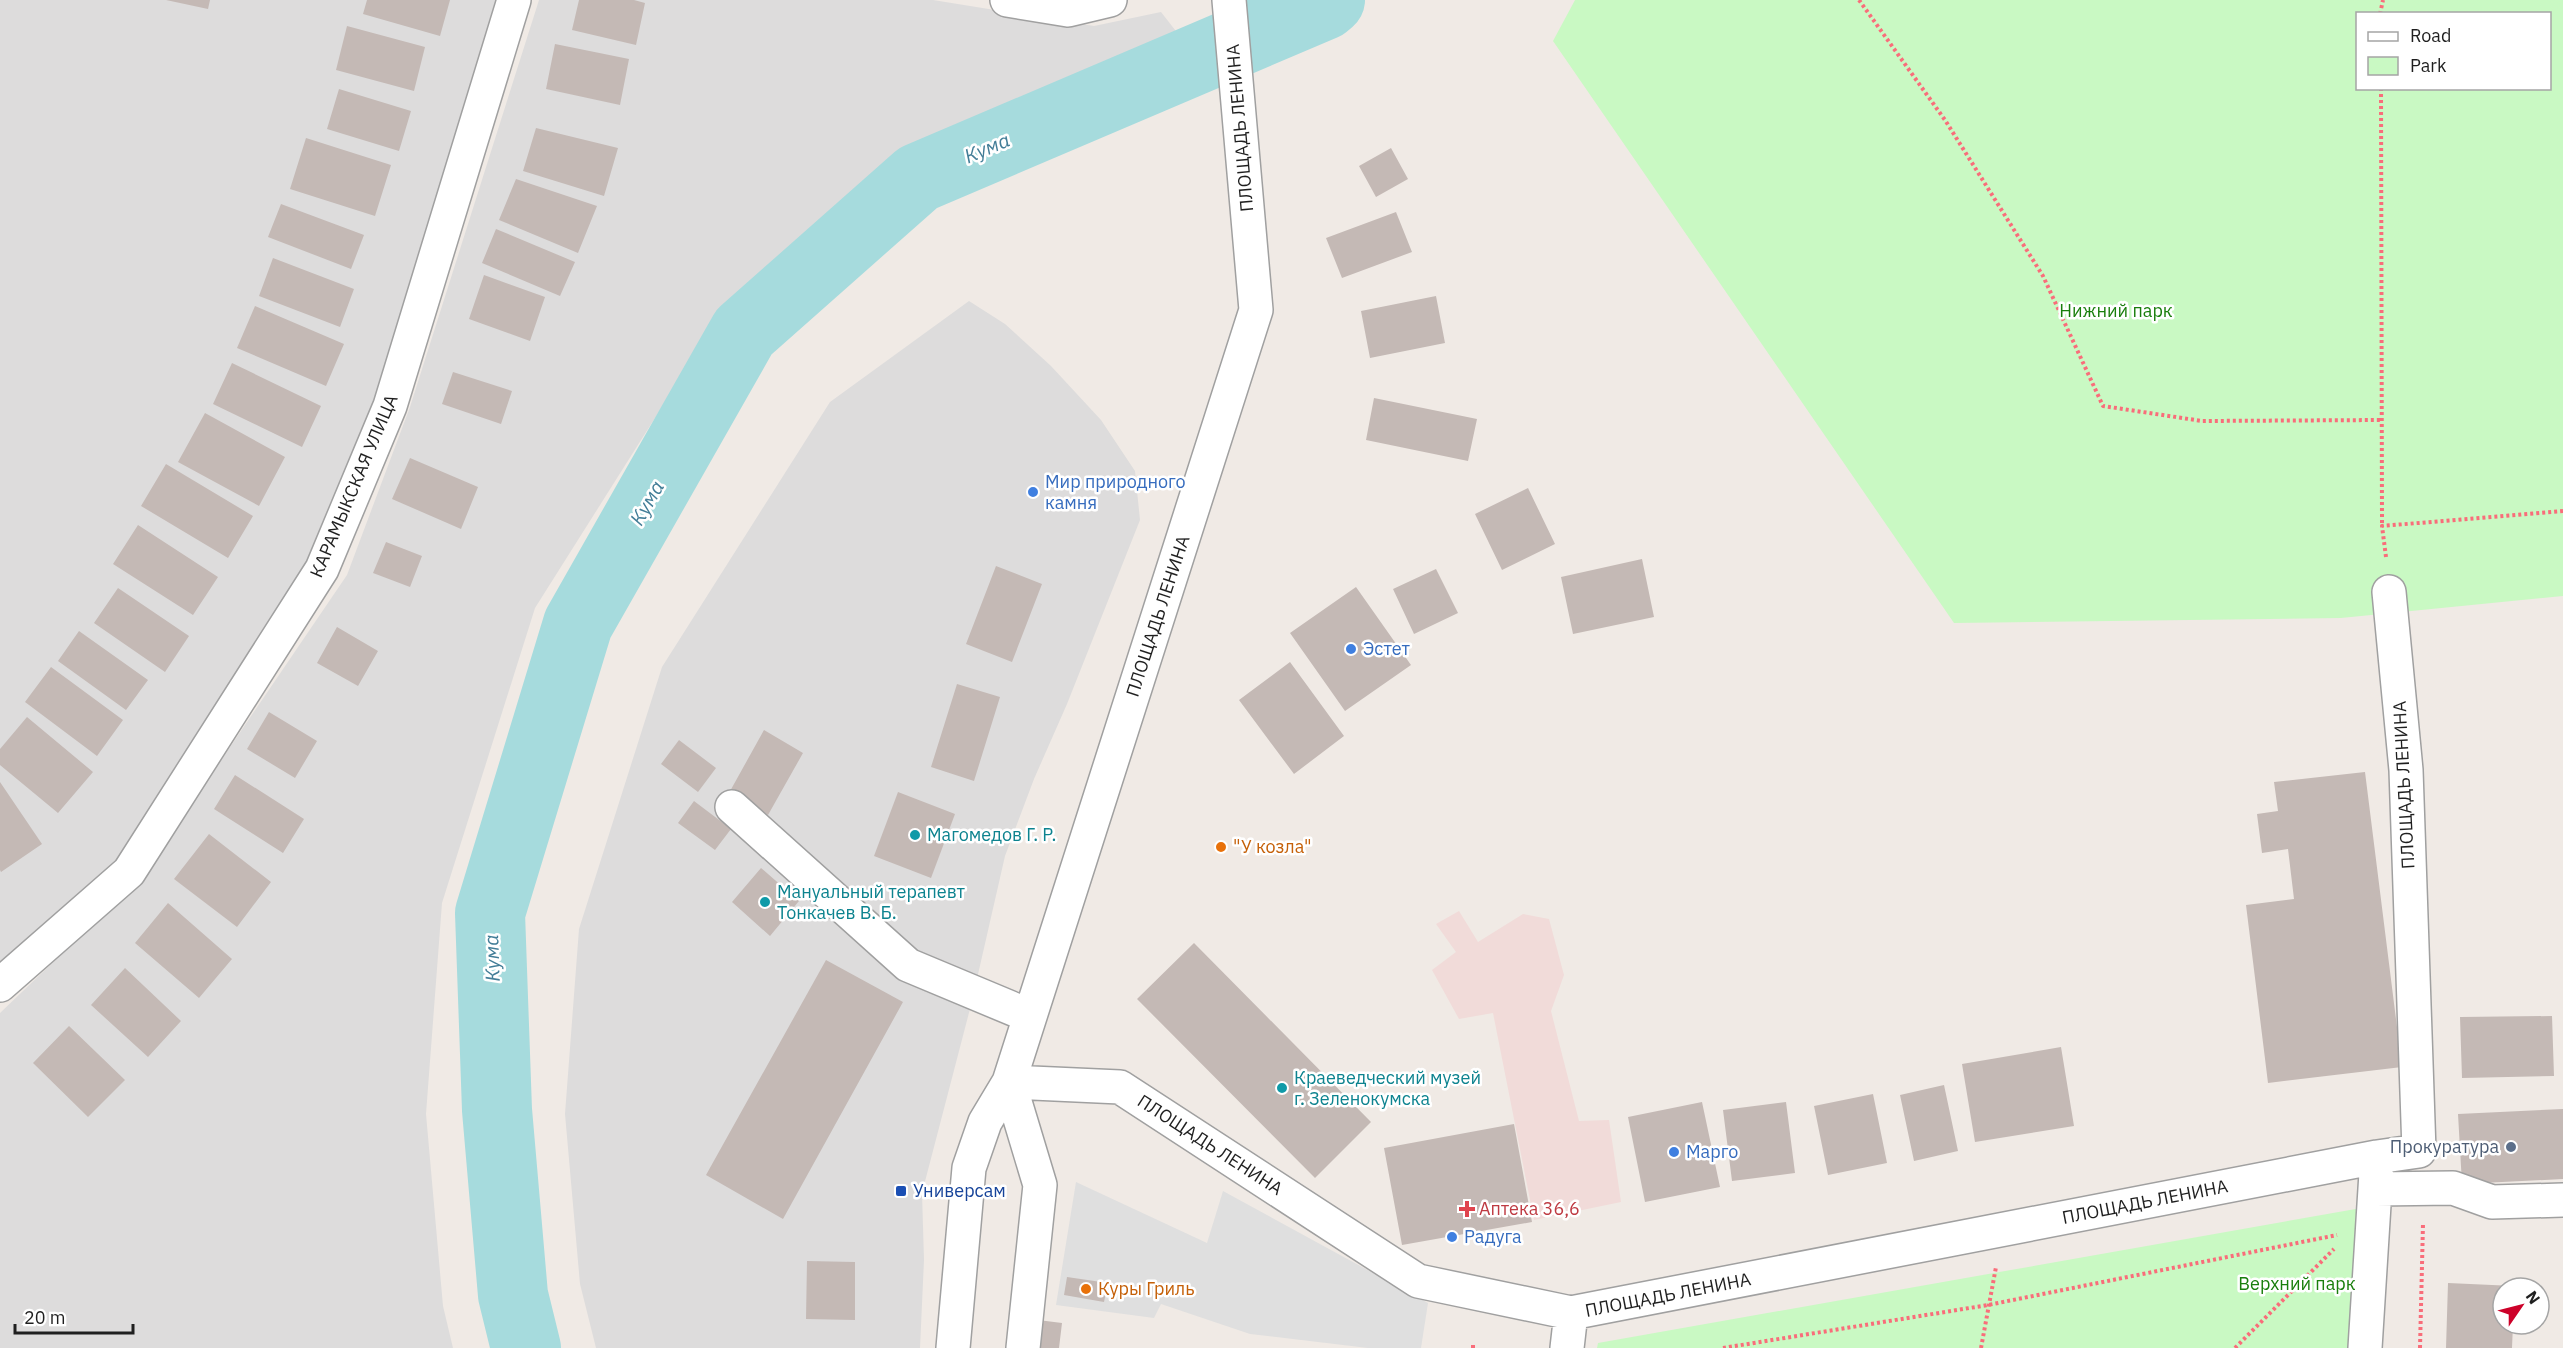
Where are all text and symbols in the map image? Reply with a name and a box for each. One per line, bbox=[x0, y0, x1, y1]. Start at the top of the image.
legend bbox=[2356, 12, 2551, 90]
text: Road bbox=[2410, 24, 2451, 47]
street label: ПЛОЩАДЬ ЛЕНИНА bbox=[1221, 43, 1258, 213]
text: Park bbox=[2410, 54, 2447, 77]
water label: Кума bbox=[960, 126, 1014, 169]
park label: Нижний парк bbox=[2059, 299, 2173, 322]
street label: КАРАМЫКСКАЯ УЛИЦА bbox=[304, 390, 403, 581]
place label: Мир природного камня bbox=[1045, 470, 1186, 514]
water label: Кума bbox=[623, 475, 670, 530]
marker: Мир природного камня bbox=[1026, 485, 1040, 499]
street label: ПЛОЩАДЬ ЛЕНИНА bbox=[1121, 532, 1195, 699]
place label: Эстет bbox=[1363, 637, 1410, 660]
marker: Эстет bbox=[1344, 642, 1358, 656]
street label: ПЛОЩАДЬ ЛЕНИНА bbox=[2388, 700, 2419, 870]
place label: Магомедов Г. Р. bbox=[927, 823, 1056, 846]
marker: Магомедов Г. Р. bbox=[908, 828, 922, 842]
place label: "У козла" bbox=[1233, 835, 1312, 858]
marker: "У козла" bbox=[1214, 840, 1228, 854]
place label: Мануальный терапевт Тонкачев В. Б. bbox=[777, 880, 966, 924]
marker: Мануальный терапевт Тонкачев В. Б. bbox=[758, 895, 772, 909]
water label: Кума bbox=[477, 934, 506, 982]
place label: Краеведческий музей г. Зеленокумска bbox=[1294, 1066, 1481, 1110]
marker: Краеведческий музей г. Зеленокумска bbox=[1275, 1081, 1289, 1095]
street label: ПЛОЩАДЬ ЛЕНИНА bbox=[1133, 1089, 1288, 1200]
place label: Прокуратура bbox=[2390, 1135, 2499, 1158]
place label: Марго bbox=[1686, 1140, 1738, 1163]
marker: Прокуратура bbox=[2504, 1140, 2518, 1154]
marker: Марго bbox=[1667, 1145, 1681, 1159]
street label: ПЛОЩАДЬ ЛЕНИНА bbox=[2060, 1174, 2230, 1229]
place label: Универсам bbox=[913, 1179, 1006, 1202]
marker: Универсам bbox=[894, 1184, 908, 1198]
place label: Аптека 36,6 bbox=[1479, 1197, 1580, 1220]
marker: Аптека 36,6 bbox=[1460, 1202, 1474, 1216]
place label: Радуга bbox=[1464, 1225, 1522, 1248]
marker: Радуга bbox=[1445, 1230, 1459, 1244]
street label: ПЛОЩАДЬ ЛЕНИНА bbox=[1583, 1267, 1753, 1322]
park label: Верхний парк bbox=[2238, 1272, 2356, 1295]
north arrow bbox=[2491, 1276, 2551, 1336]
place label: Куры Гриль bbox=[1098, 1277, 1195, 1300]
marker: Куры Гриль bbox=[1079, 1282, 1093, 1296]
text: N bbox=[2522, 1287, 2545, 1308]
scale bar bbox=[15, 1297, 134, 1335]
text: 20 m bbox=[24, 1306, 66, 1329]

